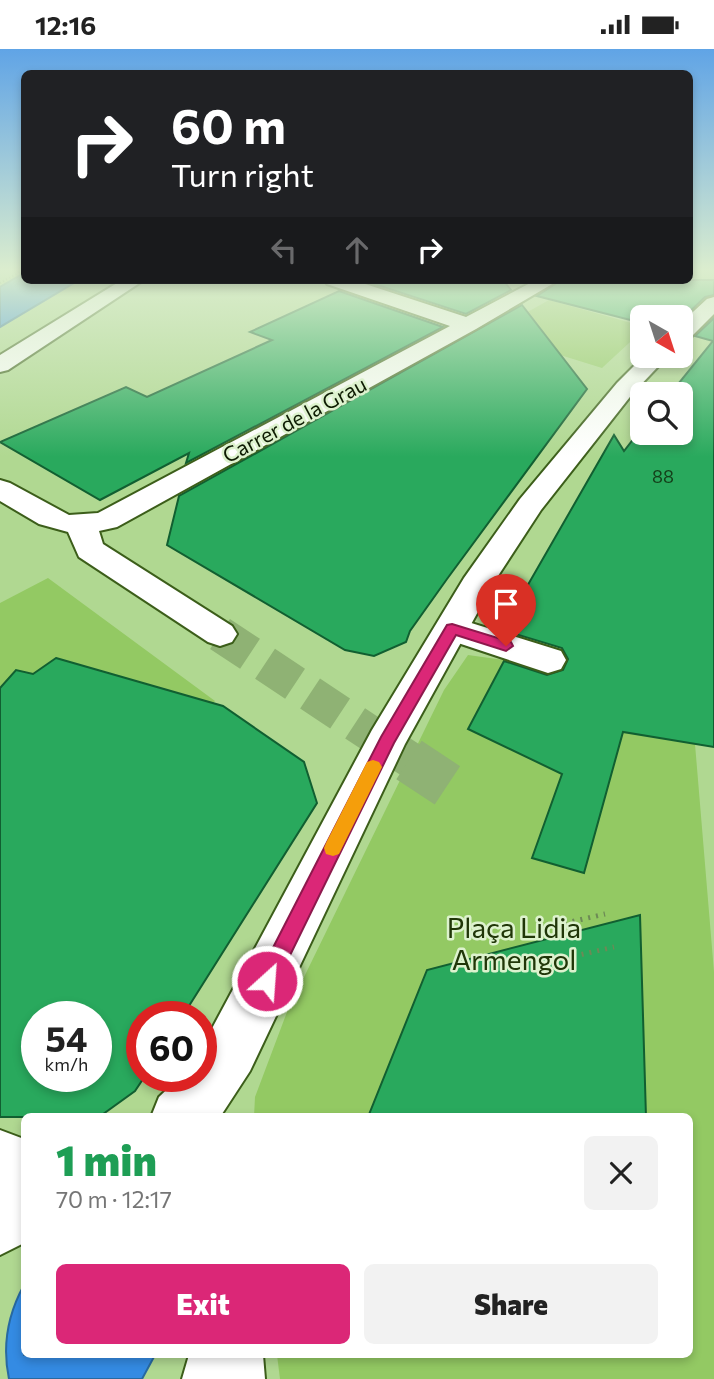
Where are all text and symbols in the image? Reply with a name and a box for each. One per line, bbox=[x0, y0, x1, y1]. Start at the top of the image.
text: 12:16 bbox=[35, 9, 96, 40]
text: 60 m bbox=[171, 94, 286, 154]
icon: right bbox=[56, 98, 147, 189]
text: Turn right bbox=[171, 154, 314, 194]
icon: left bbox=[265, 231, 303, 269]
icon: ahead bbox=[338, 231, 376, 269]
icon: right bbox=[411, 231, 449, 269]
north arrow bbox=[630, 305, 693, 367]
map controls bbox=[630, 305, 693, 445]
street label: Carrer de la Grau bbox=[218, 371, 370, 467]
button: search bbox=[630, 382, 693, 445]
house number: 88 bbox=[652, 465, 674, 487]
pin bbox=[476, 574, 536, 646]
icon: arrive bbox=[487, 585, 525, 623]
park label: Plaça Lidia Armengol bbox=[447, 910, 581, 976]
position arrow bbox=[230, 944, 304, 1018]
speed limit sign: 60 bbox=[126, 1001, 217, 1092]
text: 54 bbox=[46, 1016, 87, 1059]
text: km/h bbox=[45, 1053, 88, 1075]
text: 1 min bbox=[56, 1133, 157, 1185]
button: close bbox=[584, 1136, 658, 1210]
text: 70 m · 12:17 bbox=[56, 1185, 172, 1213]
button: Exit bbox=[56, 1264, 350, 1344]
button: Share bbox=[364, 1264, 658, 1344]

